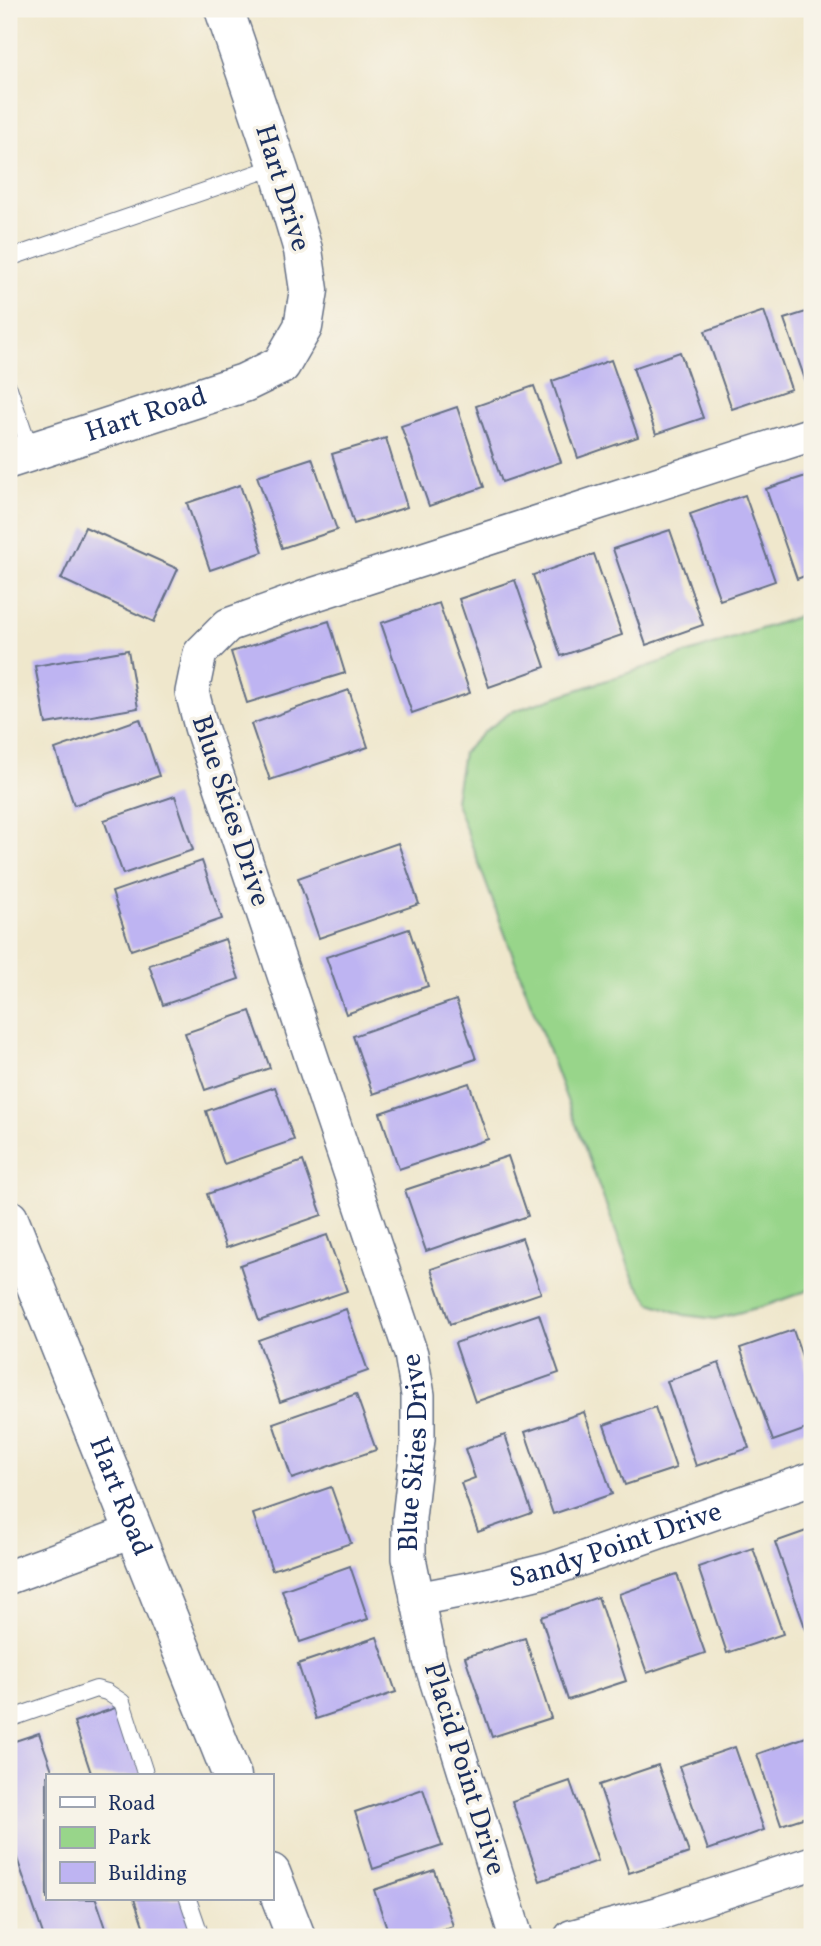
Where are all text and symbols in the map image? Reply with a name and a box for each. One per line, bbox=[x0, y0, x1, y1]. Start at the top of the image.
street label: Hart Drive bbox=[244, 120, 320, 256]
street label: Hart Road bbox=[80, 377, 212, 453]
street label: Blue Skies Drive bbox=[181, 710, 279, 912]
street label: Blue Skies Drive bbox=[389, 1351, 438, 1552]
street label: Hart Road bbox=[79, 1431, 162, 1562]
street label: Sandy Point Drive bbox=[506, 1492, 727, 1598]
street label: Placid Point Drive bbox=[413, 1658, 515, 1880]
legend bbox=[46, 1774, 273, 1900]
text: Road bbox=[108, 1790, 155, 1819]
text: Park bbox=[108, 1824, 151, 1853]
text: Building bbox=[108, 1860, 187, 1889]

